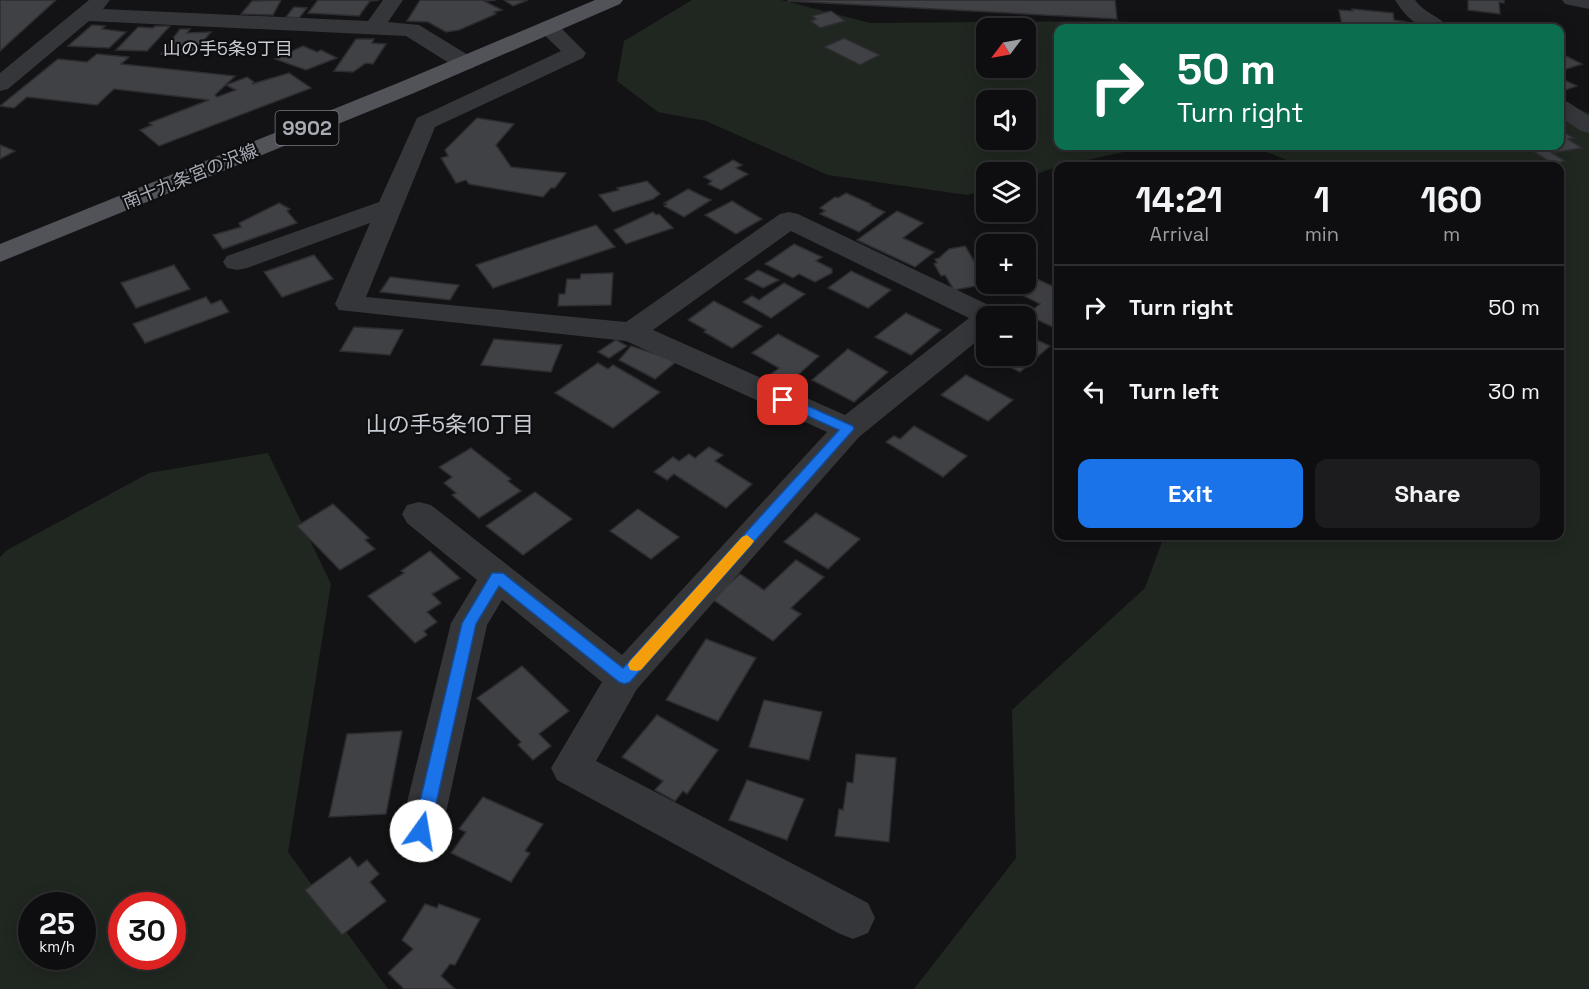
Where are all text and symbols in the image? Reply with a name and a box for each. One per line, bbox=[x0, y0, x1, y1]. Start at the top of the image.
north arrow bbox=[976, 18, 1036, 78]
map controls bbox=[976, 18, 1036, 366]
district label: 山の手5条9丁目 bbox=[163, 37, 293, 60]
text: 50 m bbox=[1177, 43, 1276, 96]
icon: right bbox=[1078, 48, 1156, 126]
button: sound bbox=[976, 90, 1036, 150]
text: Turn right bbox=[1177, 95, 1304, 130]
road number: 9902 bbox=[276, 111, 338, 145]
street label: 南十九条宮の沢線 bbox=[119, 138, 261, 214]
button: layers bbox=[976, 162, 1036, 222]
text: 14:21 bbox=[1136, 177, 1223, 223]
text: 1 bbox=[1314, 177, 1330, 223]
text: 160 bbox=[1421, 177, 1482, 223]
text: Arrival bbox=[1150, 221, 1209, 247]
text: min bbox=[1305, 221, 1339, 247]
text: m bbox=[1443, 221, 1460, 247]
button: + bbox=[976, 234, 1036, 294]
icon: right bbox=[1078, 291, 1111, 324]
text: Turn right bbox=[1129, 293, 1234, 321]
text: 50 m bbox=[1488, 293, 1540, 321]
button: − bbox=[976, 306, 1036, 366]
pin bbox=[757, 374, 808, 425]
icon: left bbox=[1078, 375, 1111, 408]
text: Turn left bbox=[1129, 377, 1219, 405]
text: 30 m bbox=[1488, 377, 1540, 405]
icon: arrive bbox=[766, 383, 799, 416]
district label: 山の手5条10丁目 bbox=[366, 410, 534, 438]
button: Exit bbox=[1078, 459, 1303, 528]
button: Share bbox=[1315, 459, 1540, 528]
position arrow bbox=[389, 799, 453, 863]
speed limit sign: 30 bbox=[108, 892, 186, 970]
text: 25 bbox=[39, 904, 75, 943]
text: km/h bbox=[39, 937, 75, 956]

